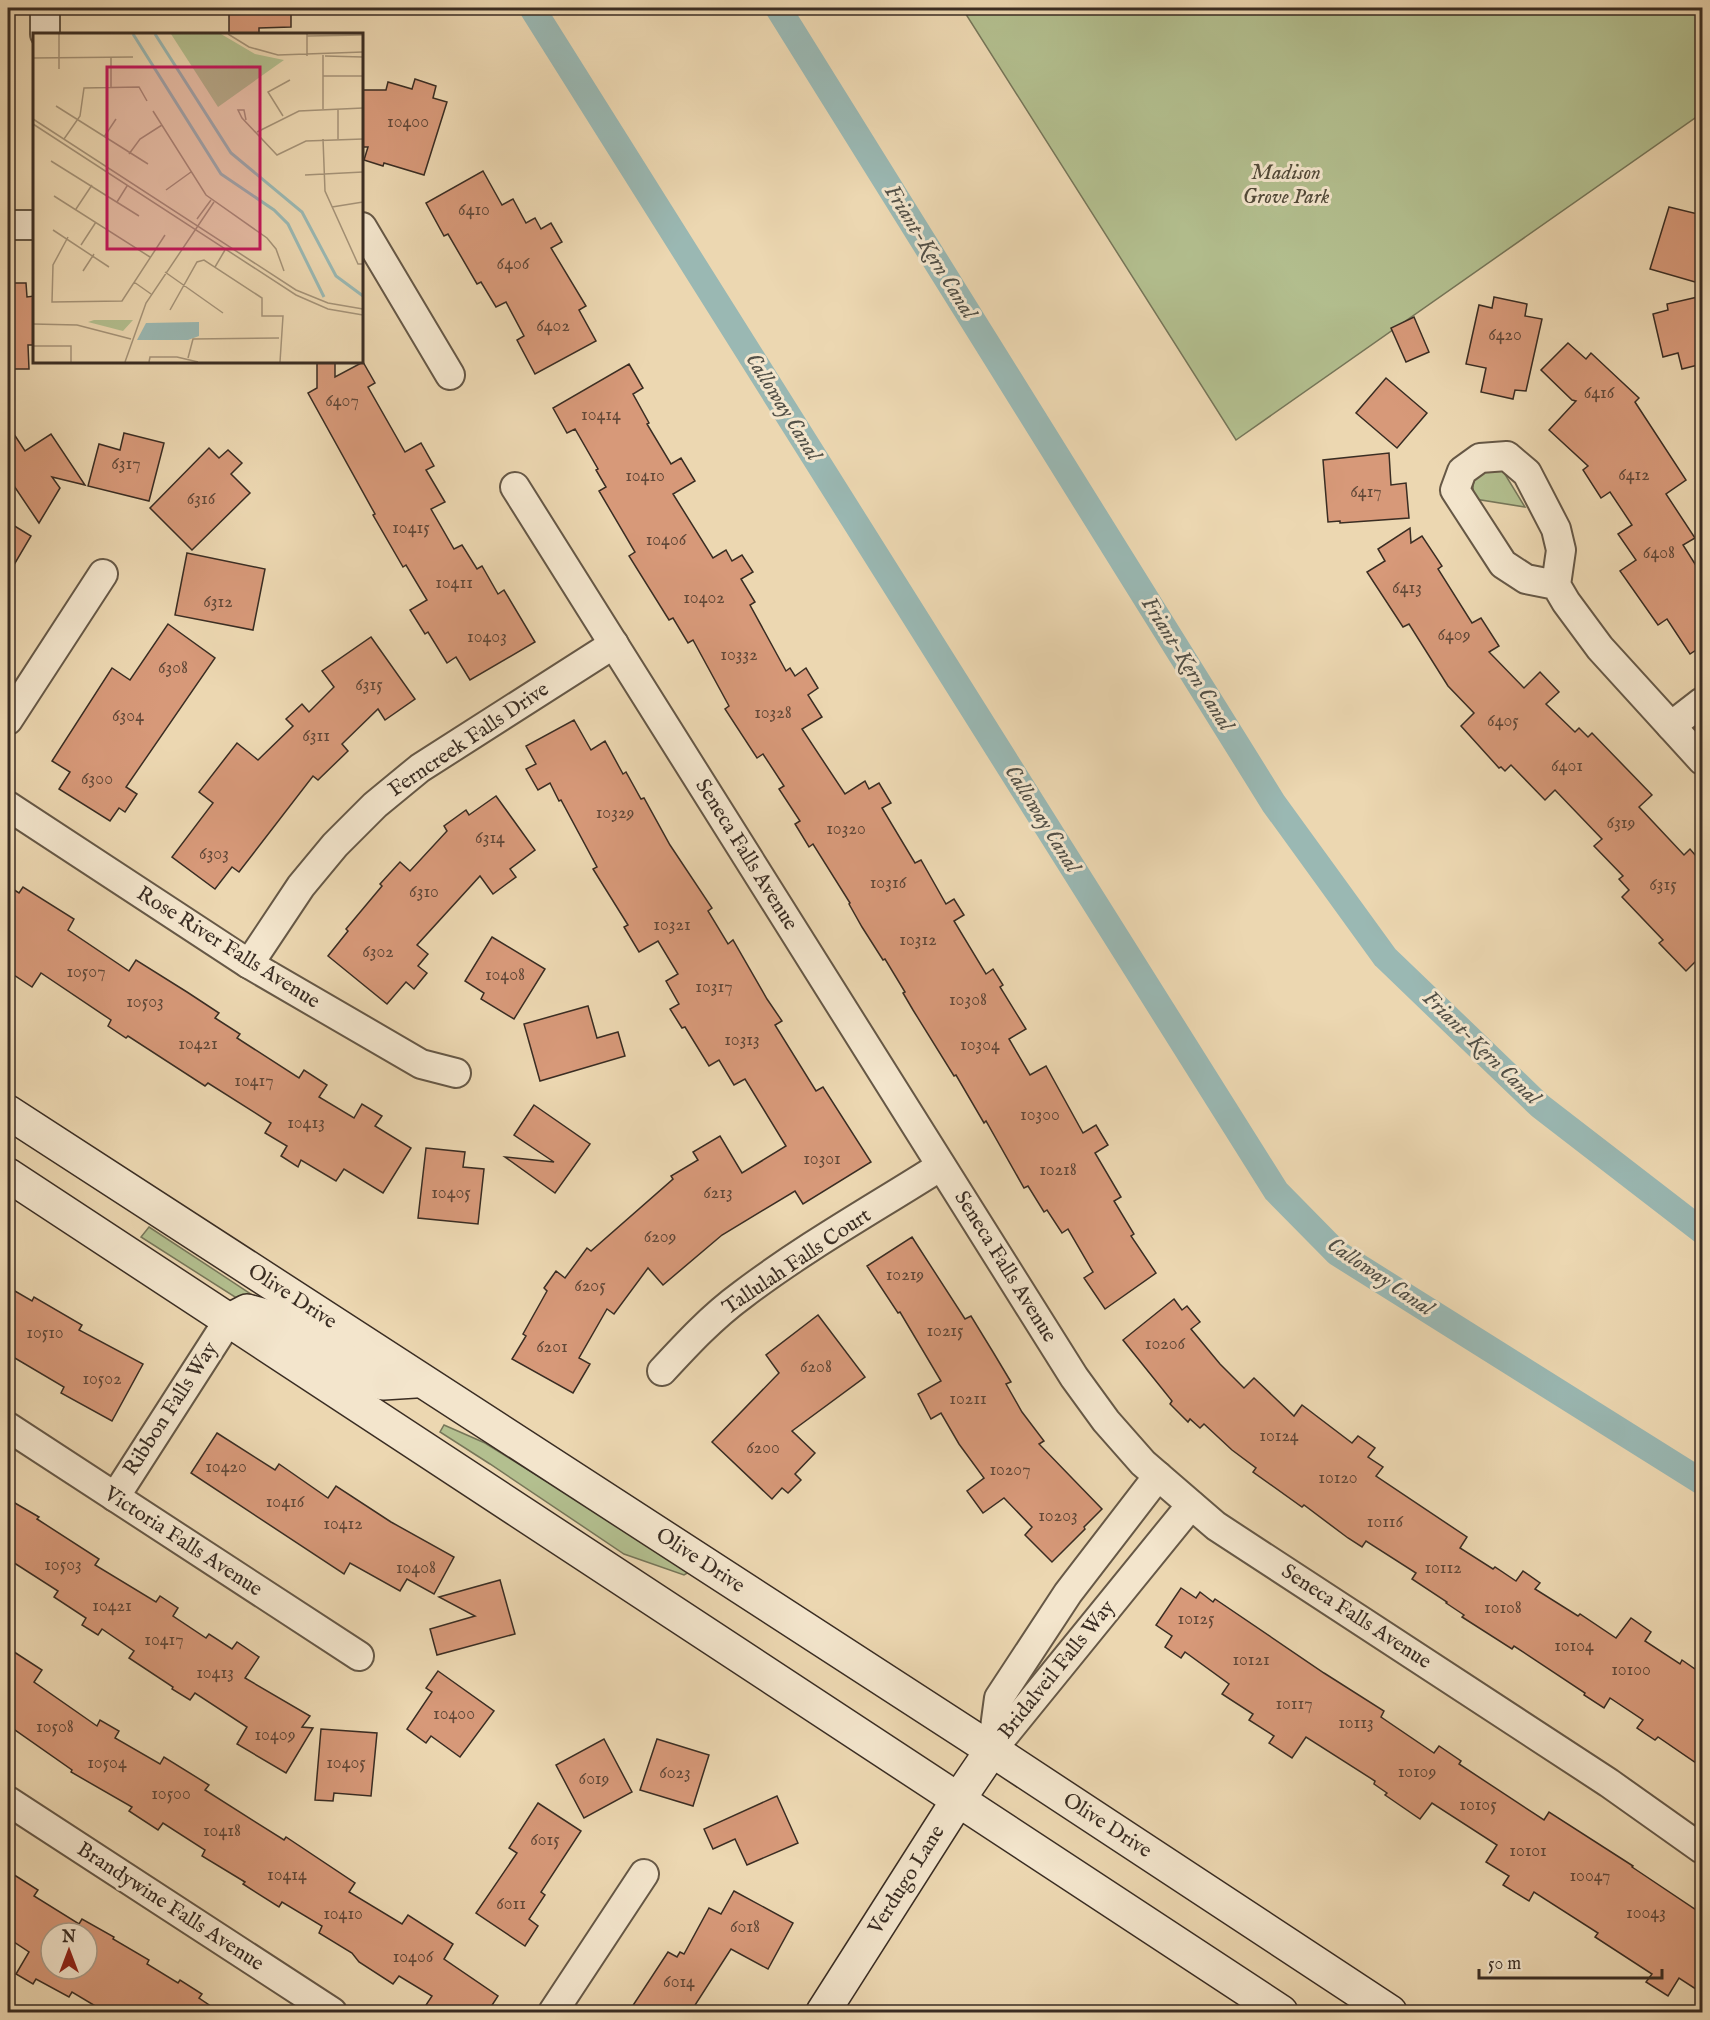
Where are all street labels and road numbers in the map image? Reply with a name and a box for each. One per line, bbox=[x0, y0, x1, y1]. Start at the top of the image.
street label: Ferncreek Falls Drive bbox=[384, 676, 555, 804]
street label: Seneca Falls Avenue bbox=[689, 774, 804, 936]
street label: Rose River Falls Avenue bbox=[131, 881, 325, 1016]
street label: Seneca Falls Avenue bbox=[948, 1186, 1063, 1348]
street label: Tallulah Falls Court bbox=[718, 1202, 876, 1322]
street label: Olive Drive bbox=[242, 1258, 342, 1336]
street label: Ribbon Falls Way bbox=[118, 1336, 225, 1481]
street label: Victoria Falls Avenue bbox=[98, 1480, 268, 1603]
street label: Olive Drive bbox=[650, 1522, 750, 1600]
street label: Seneca Falls Avenue bbox=[1276, 1558, 1436, 1676]
street label: Bridalveil Falls Way bbox=[993, 1594, 1122, 1745]
street label: Olive Drive bbox=[1057, 1787, 1157, 1865]
street label: Verdugo Lane bbox=[862, 1820, 952, 1941]
street label: Brandywine Falls Avenue bbox=[71, 1836, 269, 1978]

